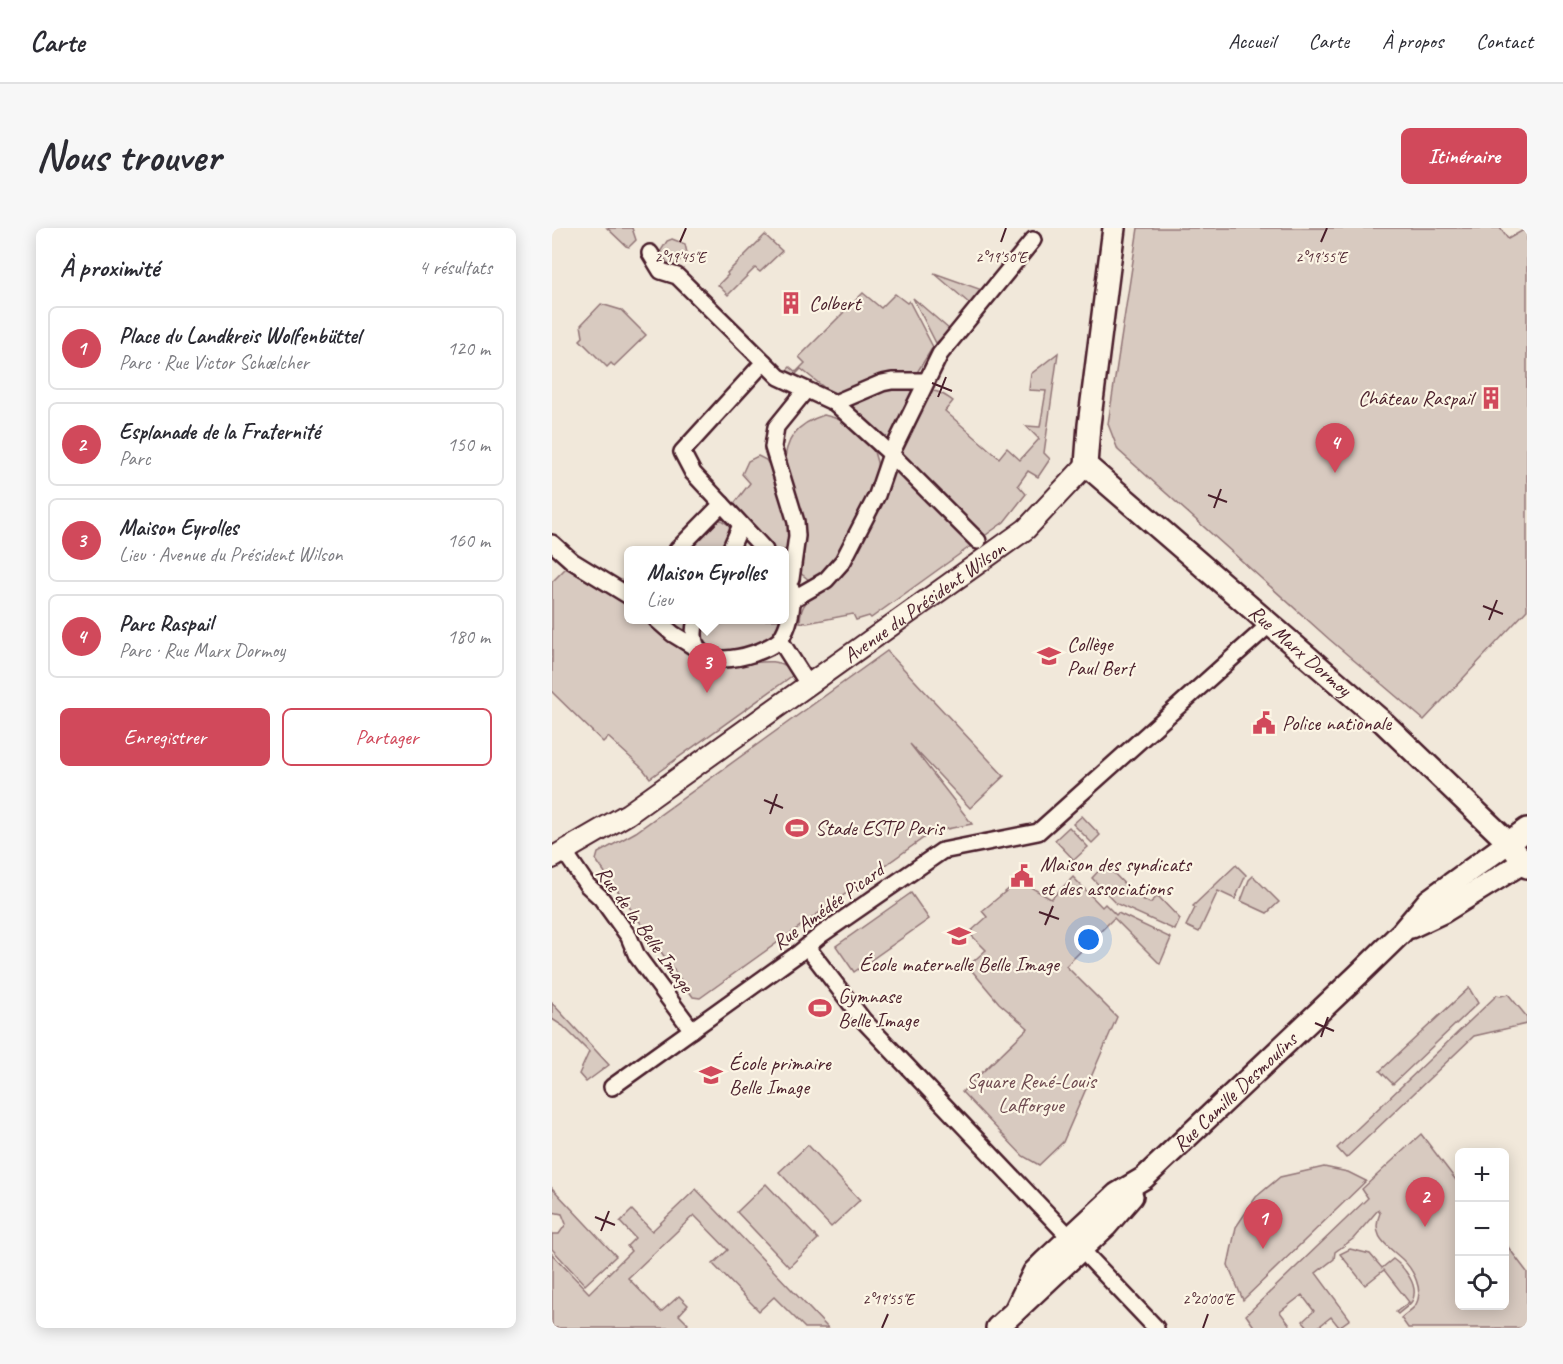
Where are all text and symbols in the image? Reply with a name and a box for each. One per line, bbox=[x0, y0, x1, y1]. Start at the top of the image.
text: Carte bbox=[30, 24, 85, 59]
text: Accueil bbox=[1228, 28, 1276, 54]
text: Carte bbox=[1309, 28, 1349, 54]
text: À propos bbox=[1382, 28, 1443, 54]
text: Contact bbox=[1476, 28, 1533, 54]
button: Itinéraire bbox=[1401, 128, 1527, 184]
text: Nous trouver bbox=[36, 130, 220, 183]
text: 2°19'45"E bbox=[654, 248, 708, 267]
text: 2°19'50"E bbox=[975, 248, 1029, 267]
text: 2°19'55"E bbox=[1295, 248, 1349, 267]
text: À proximité bbox=[60, 251, 159, 284]
text: 4 résultats bbox=[419, 255, 492, 280]
building icon: Colbert bbox=[778, 290, 804, 316]
place label: Colbert bbox=[809, 290, 862, 316]
text: Place du Landkreis Wolfenbüttel bbox=[119, 322, 361, 350]
text: 1 bbox=[77, 336, 86, 361]
text: 120 m bbox=[447, 336, 490, 361]
text: Parc · Rue Victor Schœlcher bbox=[119, 350, 309, 375]
place label: Château Raspail bbox=[1358, 385, 1476, 411]
building icon: Château Raspail bbox=[1478, 385, 1504, 411]
text: Esplanade de la Fraternité bbox=[119, 418, 320, 446]
pin: 4 bbox=[1316, 424, 1354, 473]
text: 2 bbox=[77, 432, 86, 457]
text: 150 m bbox=[447, 432, 490, 457]
text: Parc bbox=[119, 446, 150, 471]
text: Maison Eyrolles bbox=[119, 514, 238, 542]
text: 3 bbox=[77, 528, 86, 553]
text: 160 m bbox=[447, 528, 490, 553]
street label: Avenue du Président Wilson bbox=[838, 535, 1011, 669]
text: Lieu · Avenue du Président Wilson bbox=[119, 542, 342, 567]
popup bbox=[624, 546, 789, 624]
text: Maison Eyrolles bbox=[647, 559, 766, 587]
text: Lieu bbox=[647, 587, 673, 612]
street label: Rue Marx Dormoy bbox=[1243, 599, 1358, 703]
text: Parc Raspail bbox=[119, 610, 213, 638]
text: 4 bbox=[77, 624, 86, 649]
text: 180 m bbox=[447, 624, 490, 649]
place label: Collège Paul Bert bbox=[1067, 631, 1137, 681]
text: Parc · Rue Marx Dormoy bbox=[119, 638, 285, 663]
school or university icon: Collège Paul Bert bbox=[1036, 643, 1062, 669]
pin: 3 bbox=[688, 644, 726, 693]
button: Enregistrer bbox=[60, 708, 270, 766]
button: Partager bbox=[282, 708, 492, 766]
public building icon: Police nationale bbox=[1251, 710, 1277, 736]
place label: Police nationale bbox=[1282, 710, 1392, 736]
sports icon: Stade ESTP Paris bbox=[784, 815, 810, 841]
place label: Stade ESTP Paris bbox=[815, 815, 946, 841]
place label: Maison des syndicats et des associations bbox=[1040, 851, 1193, 901]
street label: Rue Amédée Picard bbox=[767, 855, 891, 955]
street label: Rue de la Belle Image bbox=[590, 861, 700, 998]
public building icon: Maison des syndicats et des associations bbox=[1009, 863, 1035, 889]
school or university icon: École maternelle Belle Image bbox=[946, 923, 972, 949]
your location bbox=[1074, 925, 1103, 954]
place label: École maternelle Belle Image bbox=[859, 951, 1061, 977]
place label: Gymnase Belle Image bbox=[838, 983, 920, 1033]
sports icon: Gymnase Belle Image bbox=[807, 995, 833, 1021]
street label: Rue Camille Desmoulins bbox=[1167, 1025, 1304, 1157]
place label: École primaire Belle Image bbox=[729, 1050, 832, 1100]
school or university icon: École primaire Belle Image bbox=[698, 1062, 724, 1088]
park label: Square René-Louis Lafforgue bbox=[966, 1068, 1098, 1118]
map controls bbox=[1455, 1148, 1509, 1310]
button: + bbox=[1455, 1148, 1509, 1202]
pin: 2 bbox=[1406, 1178, 1444, 1227]
pin: 1 bbox=[1244, 1200, 1282, 1249]
button: − bbox=[1455, 1202, 1509, 1256]
button: locate bbox=[1455, 1256, 1509, 1310]
text: 2°19'55"E bbox=[862, 1290, 916, 1309]
text: 2°20'00"E bbox=[1182, 1290, 1236, 1309]

